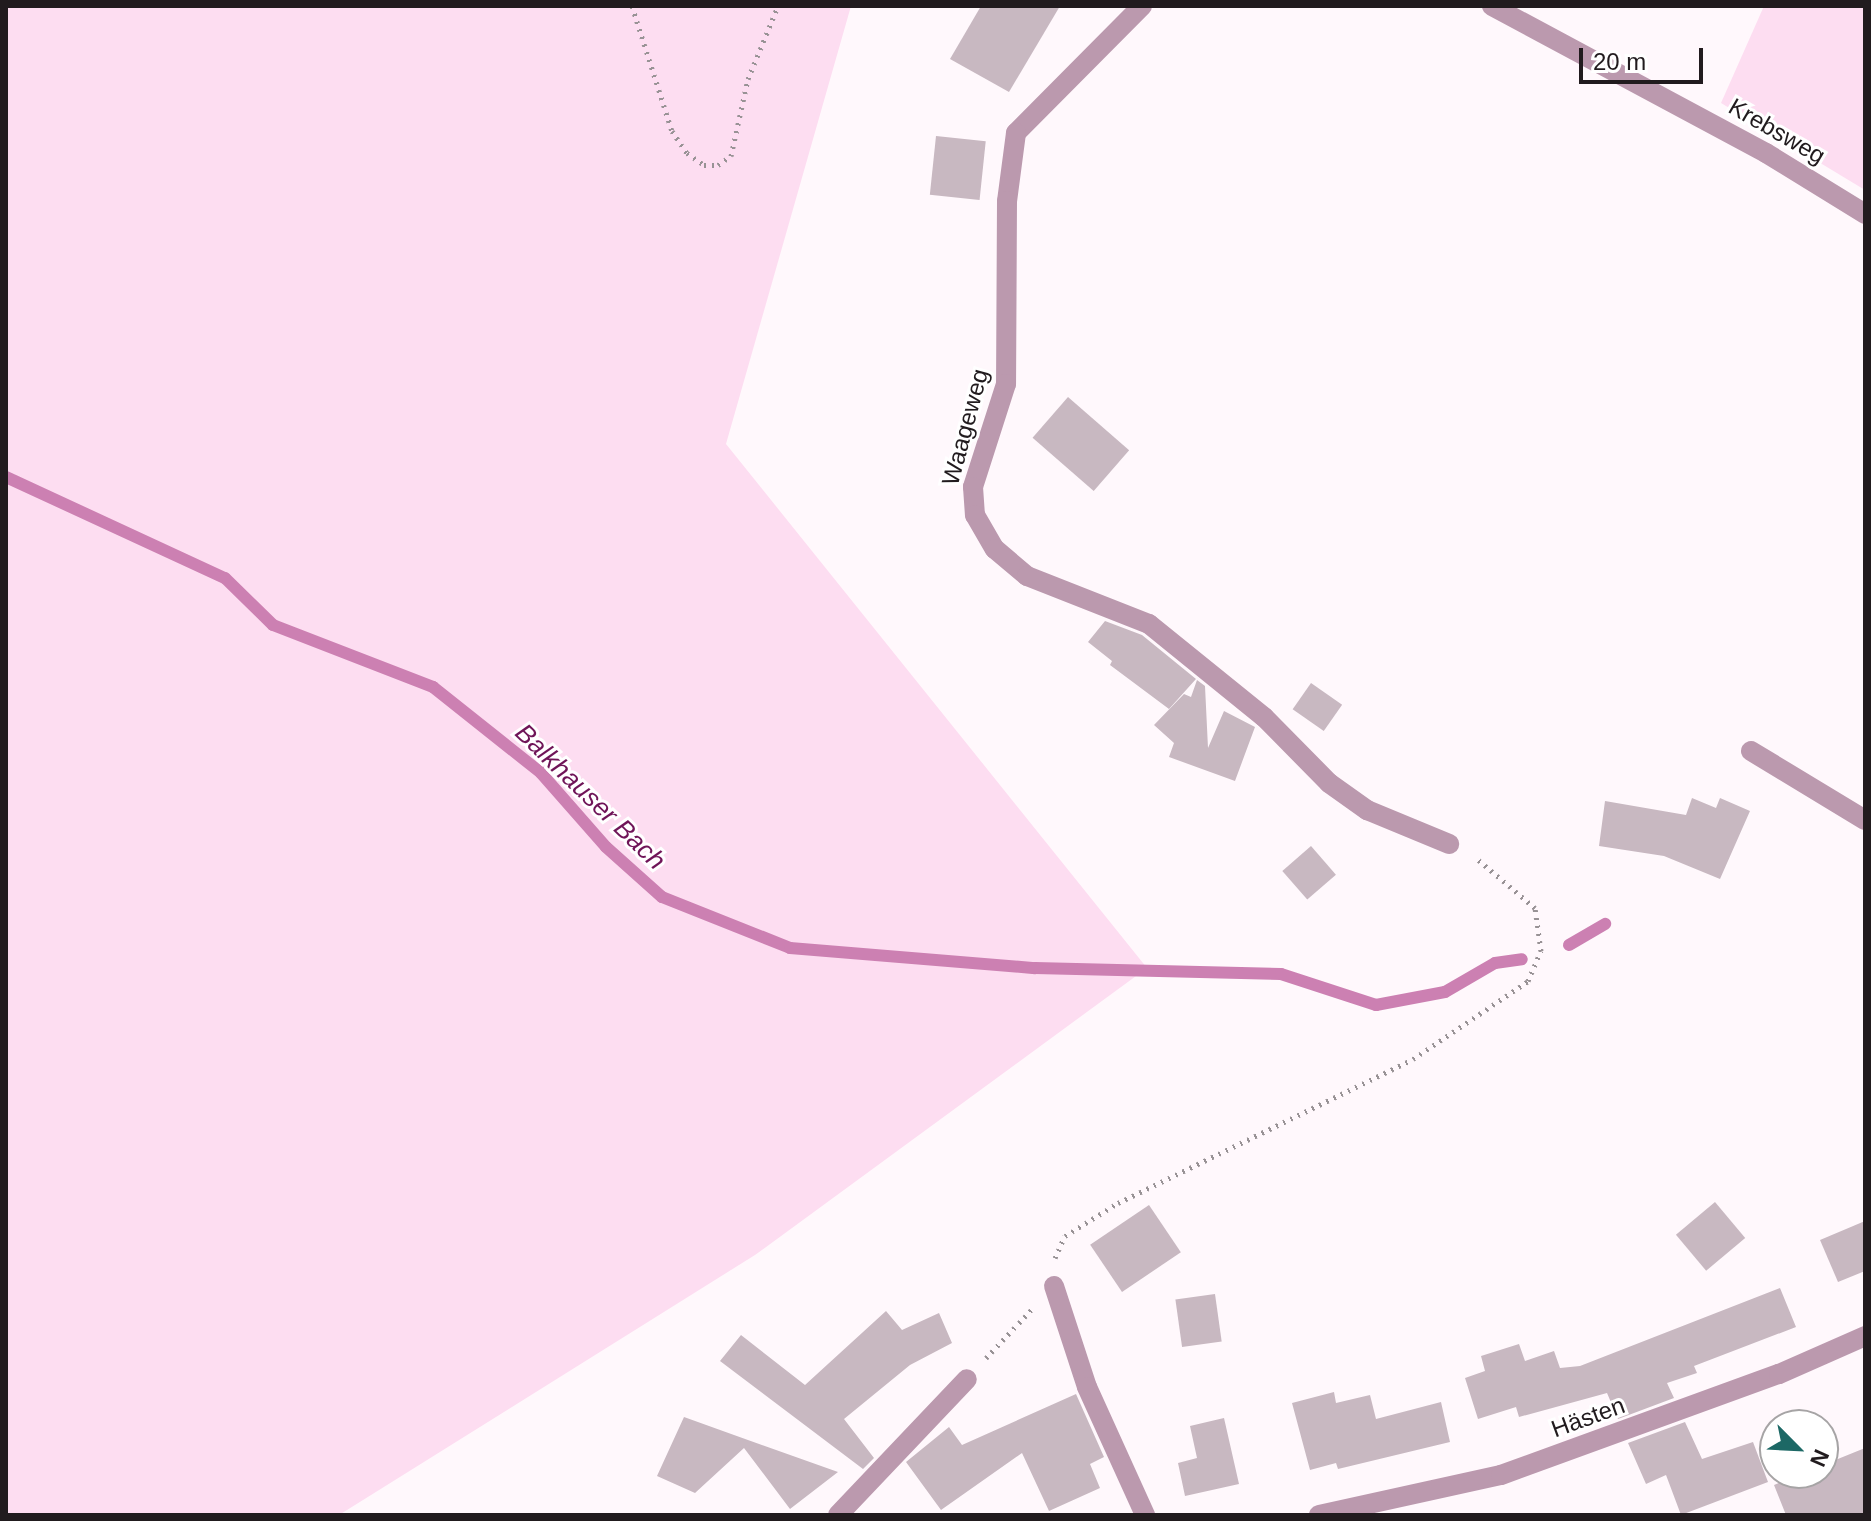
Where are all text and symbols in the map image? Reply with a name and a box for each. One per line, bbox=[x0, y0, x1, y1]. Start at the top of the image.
scale bar bbox=[1583, 32, 1707, 82]
text: 20 m bbox=[1593, 48, 1646, 75]
street label: Krebsweg bbox=[1724, 92, 1830, 170]
street label: Waageweg bbox=[936, 366, 994, 488]
water label: Balkhauser Bach bbox=[508, 718, 672, 876]
street label: Hästen bbox=[1547, 1390, 1629, 1444]
north arrow bbox=[1759, 1409, 1839, 1489]
text: N bbox=[1805, 1446, 1834, 1470]

